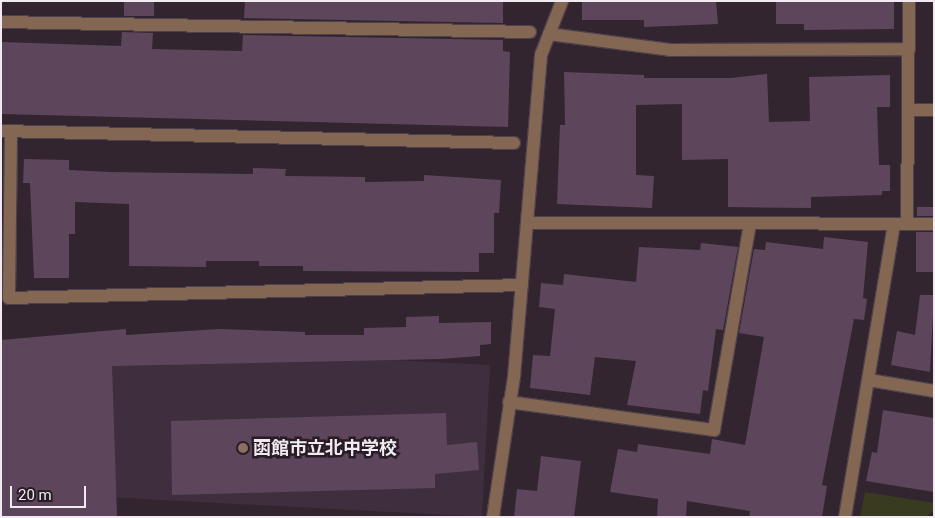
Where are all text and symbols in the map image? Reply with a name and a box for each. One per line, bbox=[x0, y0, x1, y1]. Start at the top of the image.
place label: 函館市立北中学校 bbox=[253, 437, 397, 459]
marker: 函館市立北中学校 bbox=[237, 442, 249, 454]
scale bar bbox=[12, 476, 89, 508]
text: 20 m bbox=[18, 486, 52, 504]

